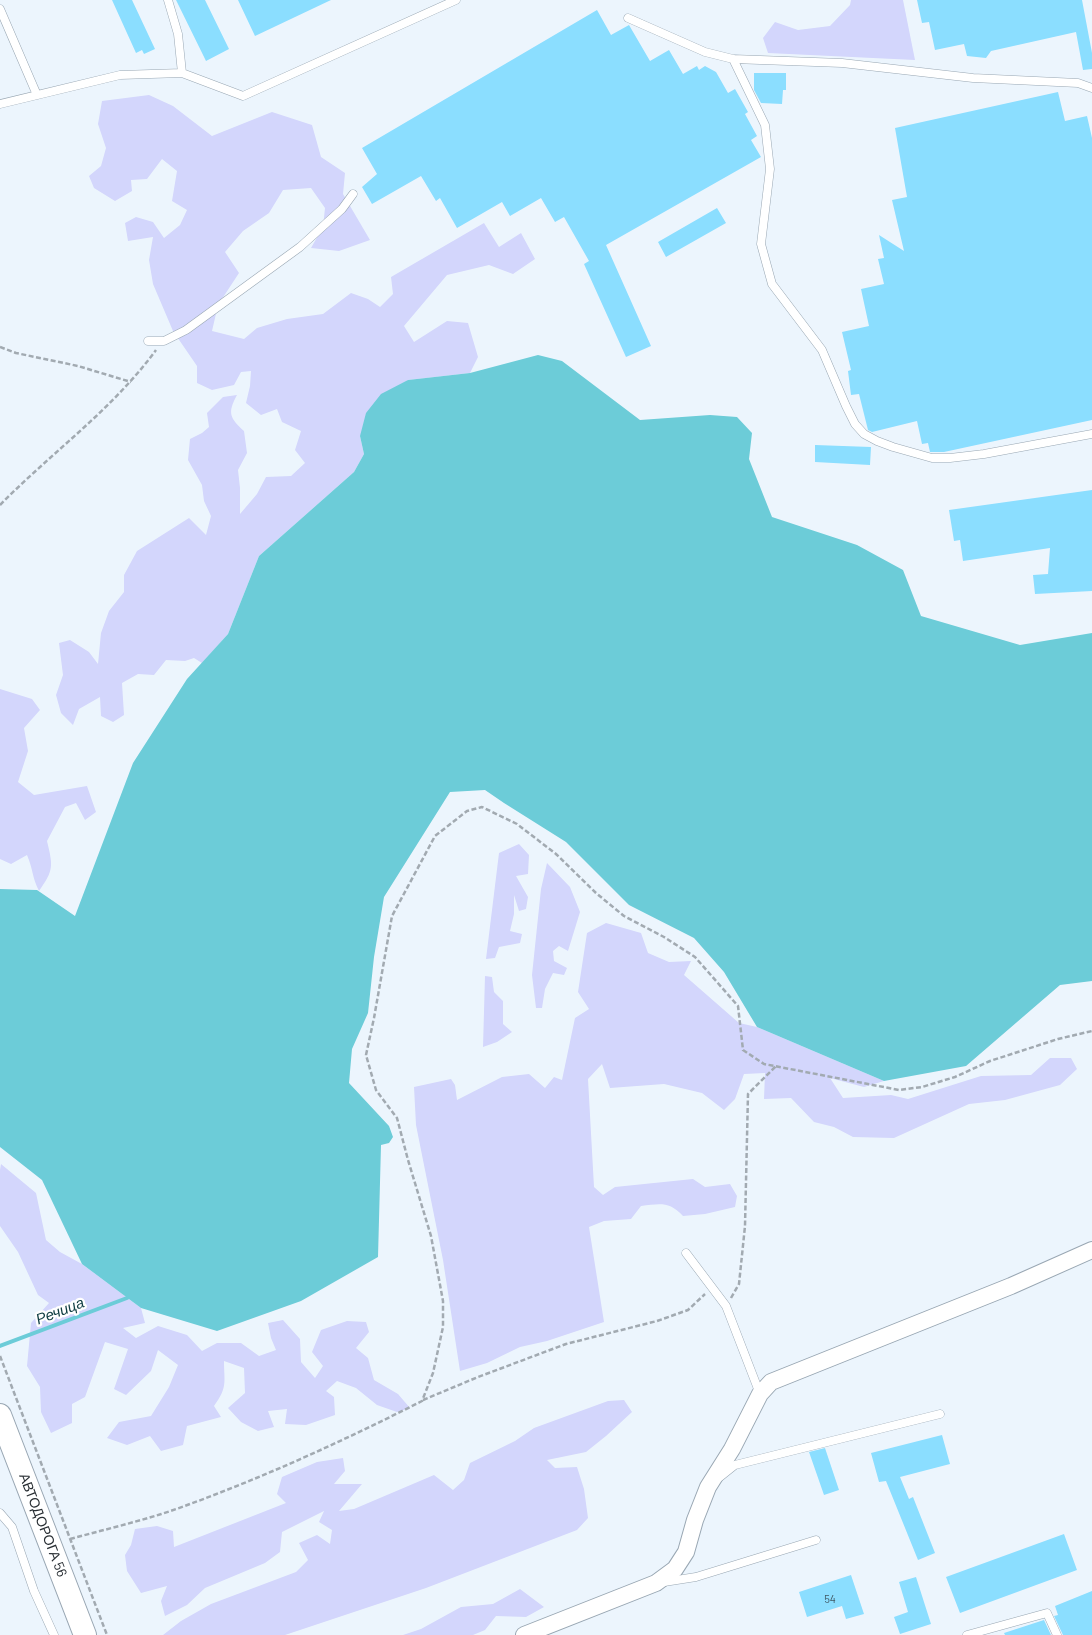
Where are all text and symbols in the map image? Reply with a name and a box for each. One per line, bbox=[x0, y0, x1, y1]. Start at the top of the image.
water label: Речица bbox=[33, 1294, 87, 1328]
street label: АВТОДОРОГА 56 bbox=[15, 1471, 71, 1579]
house number: 54 bbox=[824, 1592, 836, 1606]

